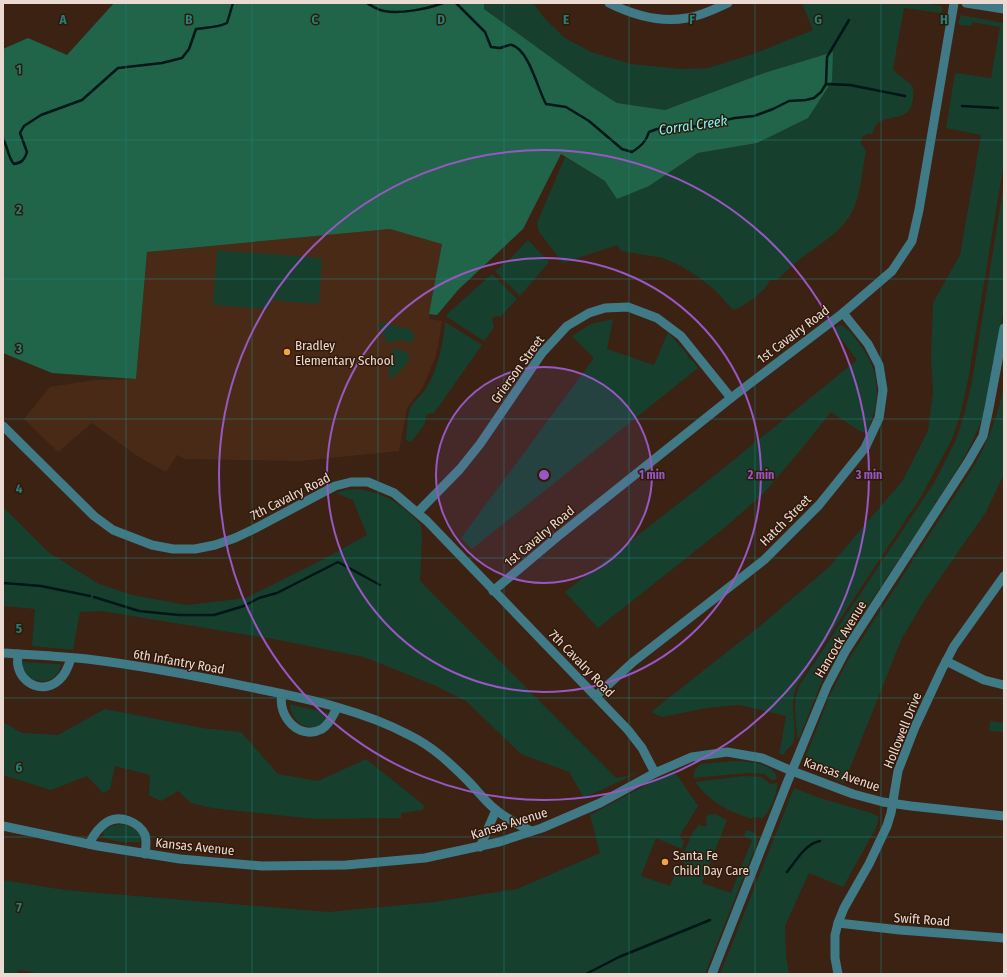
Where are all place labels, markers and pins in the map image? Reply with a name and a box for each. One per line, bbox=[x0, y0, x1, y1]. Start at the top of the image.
place label: Bradley Elementary School bbox=[295, 338, 395, 368]
marker: Bradley Elementary School bbox=[282, 347, 292, 357]
centre of rings bbox=[537, 468, 551, 482]
place label: Santa Fe Child Day Care bbox=[673, 848, 749, 878]
marker: Santa Fe Child Day Care bbox=[660, 857, 670, 867]

